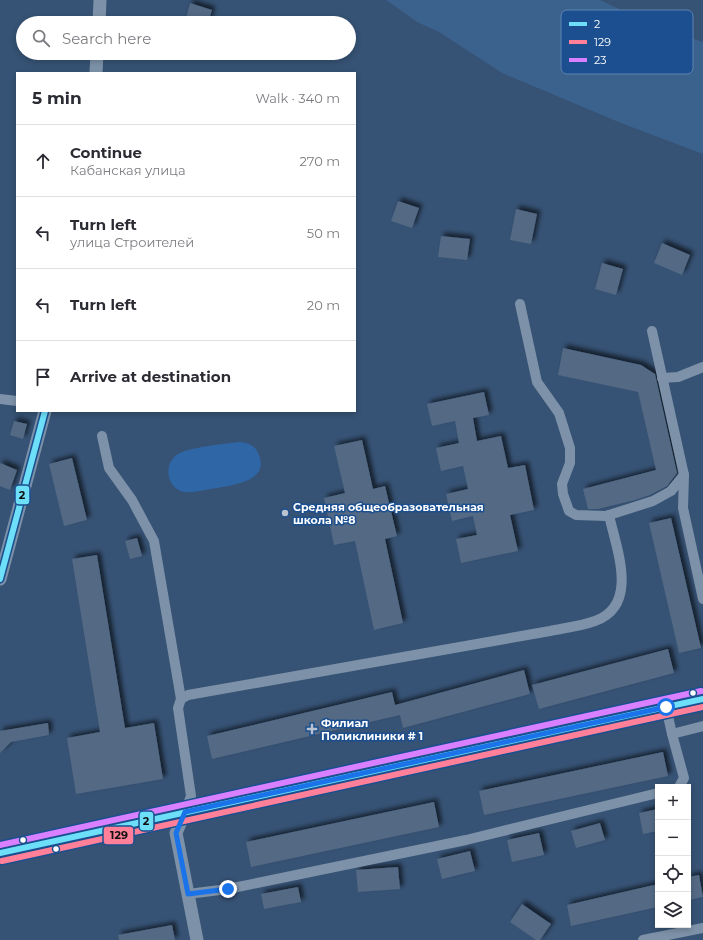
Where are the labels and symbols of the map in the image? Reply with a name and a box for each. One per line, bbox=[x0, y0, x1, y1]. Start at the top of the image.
legend bbox=[561, 10, 693, 74]
text: 2 bbox=[594, 17, 600, 31]
text: 129 bbox=[594, 35, 611, 49]
text: 23 bbox=[594, 53, 606, 67]
line badge: 2 bbox=[15, 485, 30, 505]
text: 2 bbox=[19, 488, 26, 502]
place label: Средняя общеобразовательная школа №8 bbox=[293, 500, 484, 527]
marker: Средняя общеобразовательная школа №8 bbox=[280, 508, 290, 518]
unlabelled marker bbox=[688, 688, 698, 698]
route start bbox=[657, 698, 675, 716]
place label: Филиал Поликлиники # 1 bbox=[321, 716, 423, 743]
marker: Филиал Поликлиники # 1 bbox=[306, 723, 318, 735]
line badge: 2 bbox=[139, 811, 154, 831]
text: 2 bbox=[143, 814, 150, 828]
line badge: 129 bbox=[103, 826, 134, 845]
text: 129 bbox=[110, 828, 128, 842]
unlabelled marker bbox=[18, 835, 28, 845]
unlabelled marker bbox=[51, 844, 61, 854]
route end bbox=[219, 880, 237, 898]

